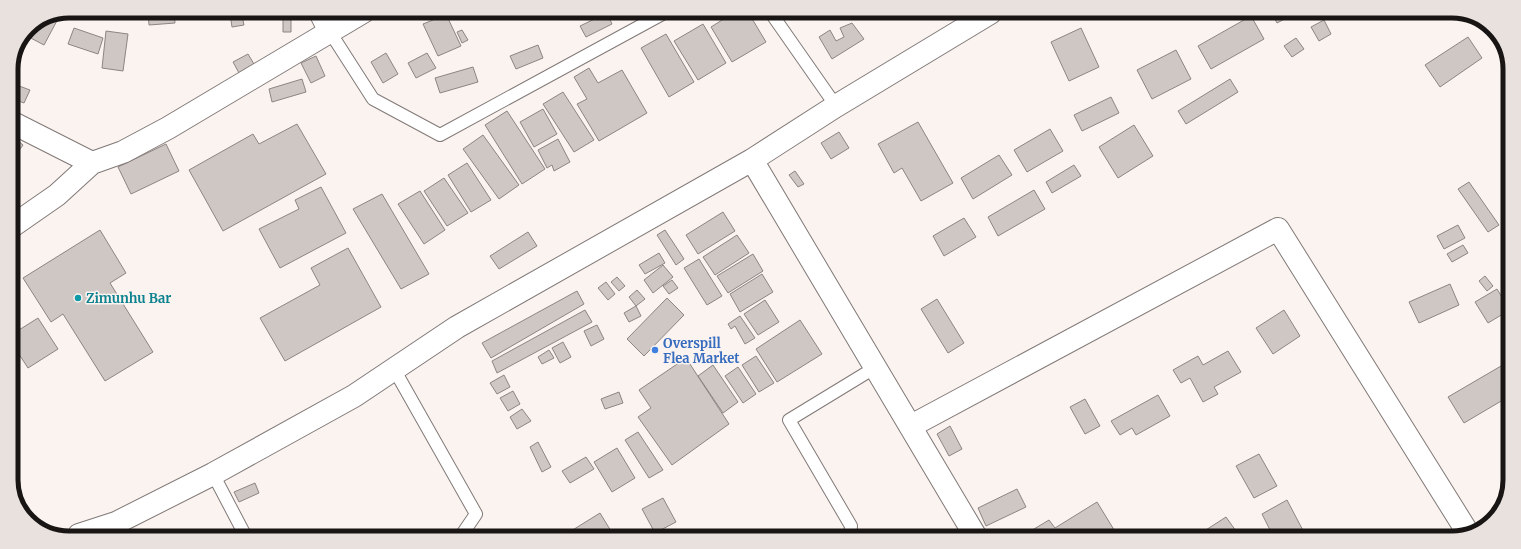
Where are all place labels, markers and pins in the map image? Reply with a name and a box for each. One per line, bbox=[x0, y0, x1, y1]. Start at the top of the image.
place label: Zimunhu Bar bbox=[86, 290, 171, 307]
marker: Zimunhu Bar bbox=[73, 293, 83, 303]
place label: Overspill Flea Market bbox=[663, 335, 740, 367]
marker: Overspill Flea Market bbox=[650, 345, 660, 355]

